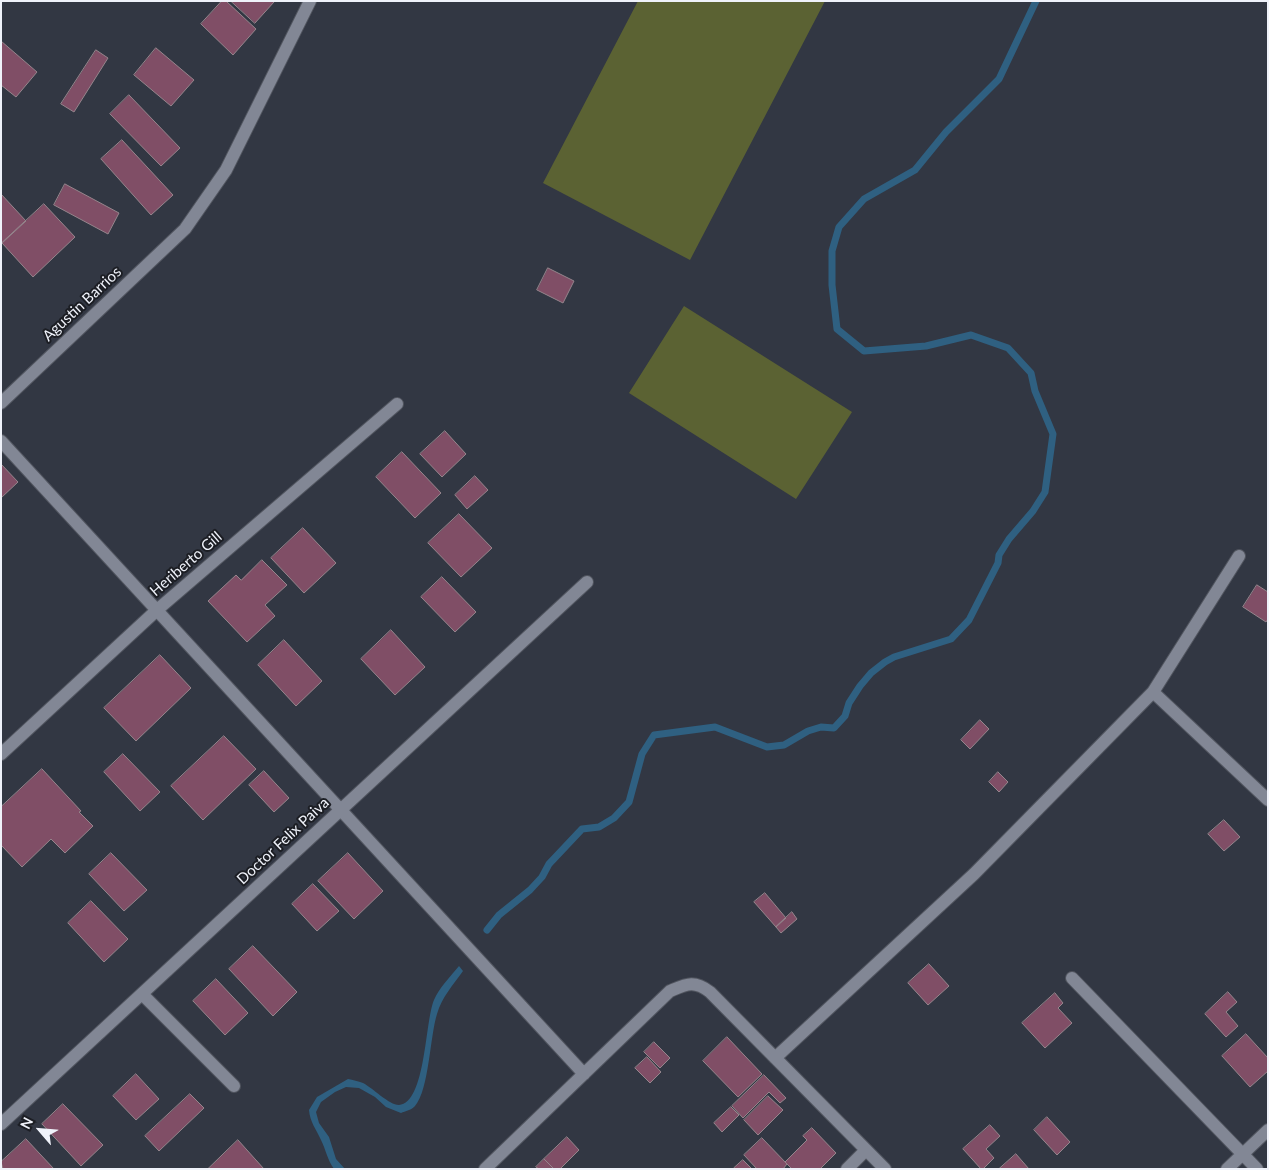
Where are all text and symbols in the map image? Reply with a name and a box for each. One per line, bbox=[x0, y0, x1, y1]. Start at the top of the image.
street label: Agustin Barrios bbox=[39, 263, 125, 345]
street label: Heriberto Gill bbox=[146, 528, 226, 600]
street label: Doctor Felix Paiva bbox=[233, 794, 333, 888]
north arrow bbox=[15, 1105, 65, 1155]
text: N bbox=[16, 1114, 36, 1132]

